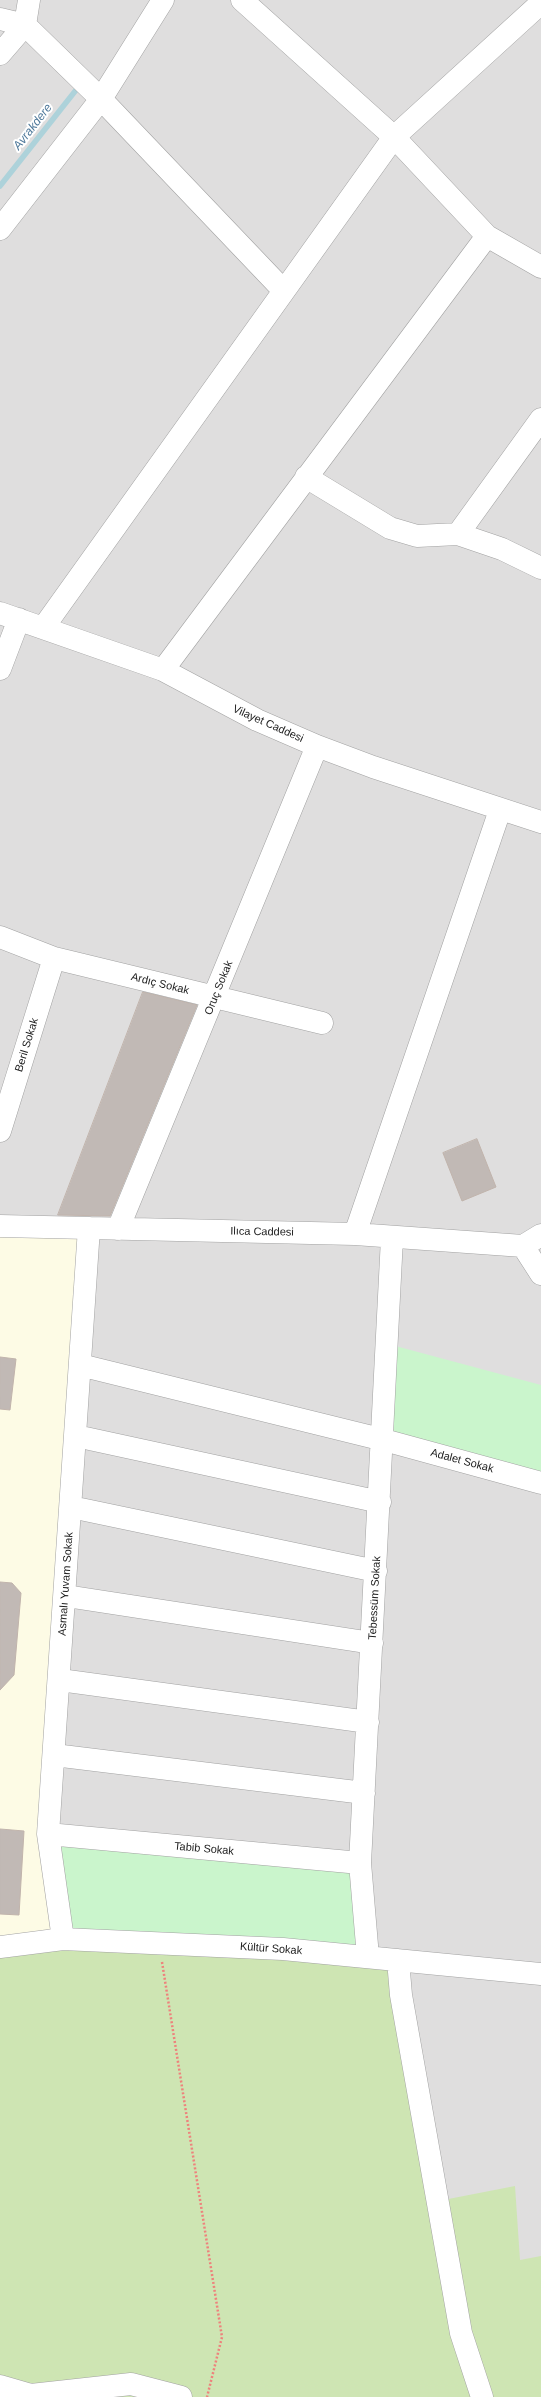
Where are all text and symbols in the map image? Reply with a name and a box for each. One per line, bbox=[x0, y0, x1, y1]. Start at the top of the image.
water label: Avrakdere bbox=[11, 101, 55, 153]
street label: Vilayet Caddesi bbox=[230, 702, 306, 746]
street label: Oruç Sokak bbox=[202, 959, 236, 1017]
street label: Ardıç Sokak bbox=[130, 970, 190, 998]
street label: Beril Sokak bbox=[13, 1016, 41, 1074]
street label: Ilıca Caddesi bbox=[230, 1225, 294, 1239]
street label: Adalet Sokak bbox=[429, 1446, 495, 1476]
street label: Asmalı Yuvam Sokak bbox=[56, 1532, 76, 1636]
street label: Tebessüm Sokak bbox=[366, 1556, 384, 1640]
street label: Tabib Sokak bbox=[174, 1840, 234, 1858]
street label: Kültür Sokak bbox=[239, 1940, 303, 1958]

